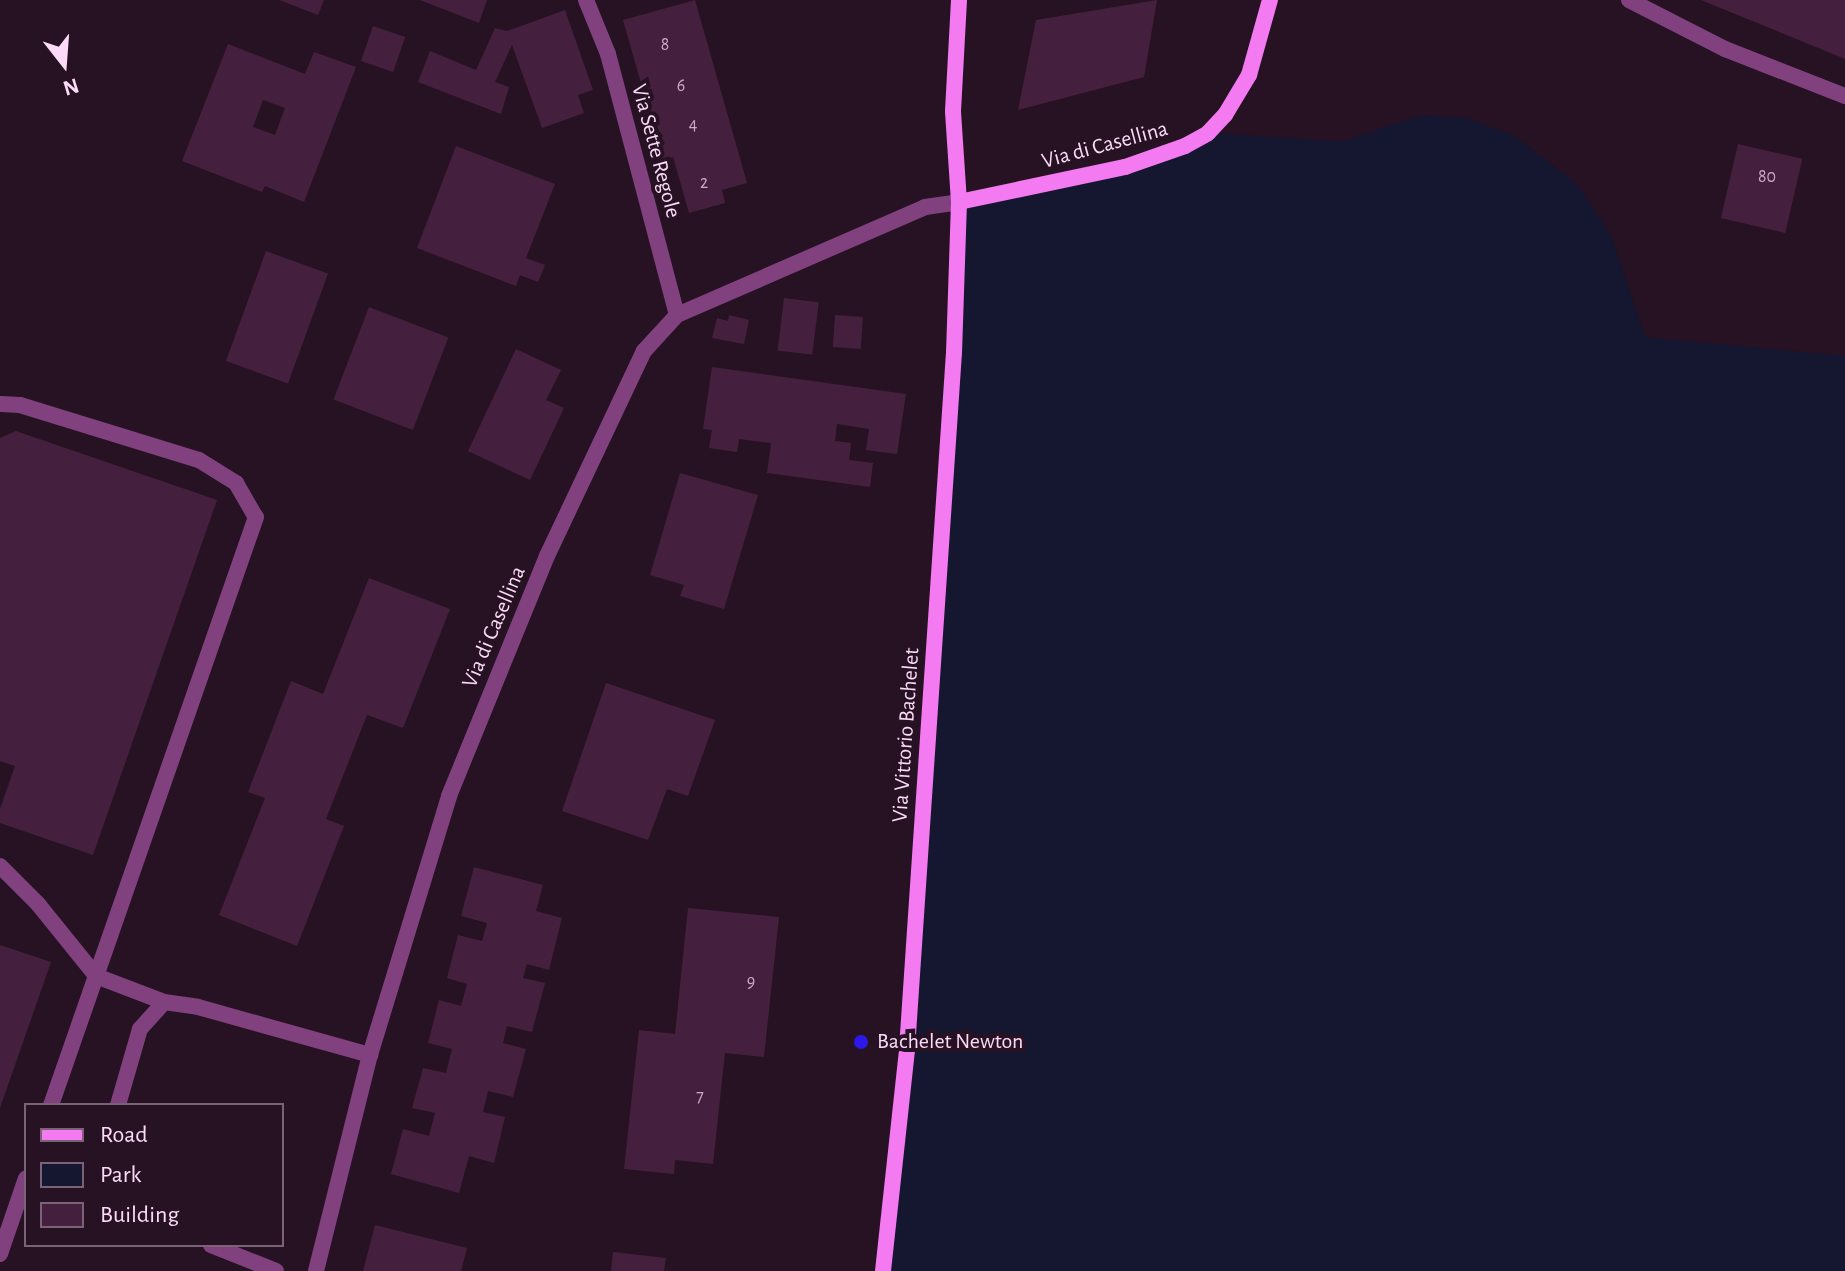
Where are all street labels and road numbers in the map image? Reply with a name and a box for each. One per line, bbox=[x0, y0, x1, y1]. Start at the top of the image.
street label: Via Sette Regole bbox=[625, 81, 687, 221]
street label: Via di Casellina bbox=[1039, 115, 1171, 175]
street label: Via di Casellina bbox=[457, 562, 531, 692]
street label: Via Vittorio Bachelet bbox=[887, 647, 925, 823]

